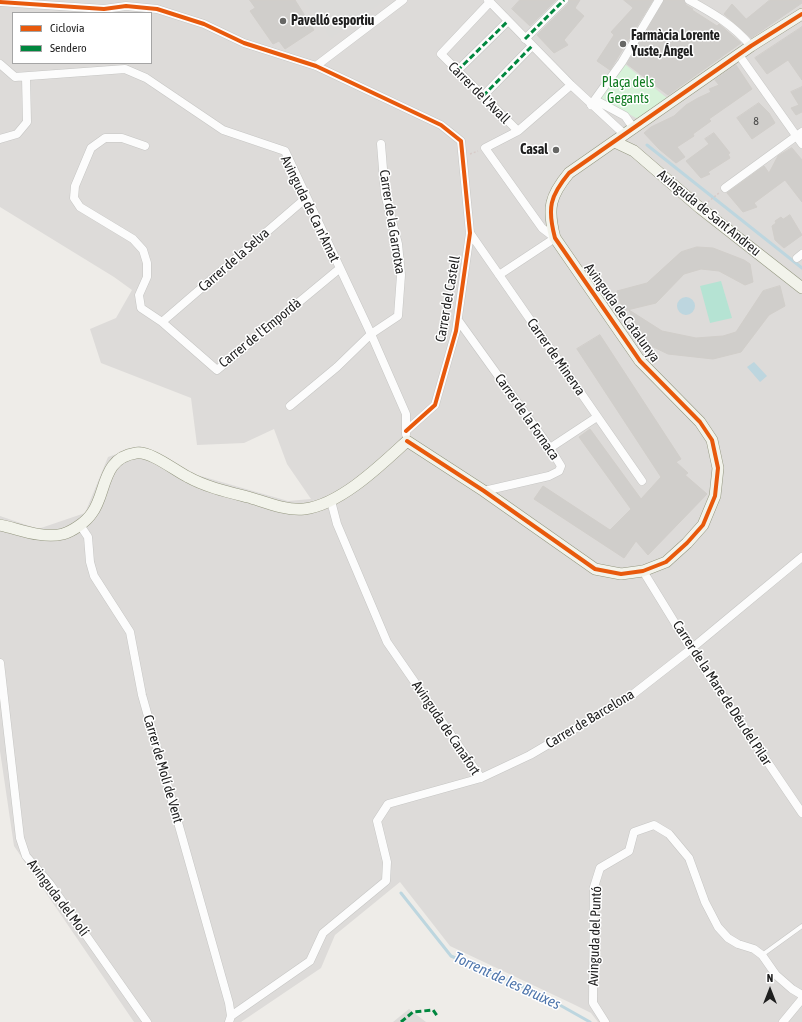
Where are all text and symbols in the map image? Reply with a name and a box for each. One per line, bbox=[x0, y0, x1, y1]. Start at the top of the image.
legend bbox=[12, 12, 152, 64]
place label: Pavelló esportiu bbox=[291, 13, 374, 29]
marker: Pavelló esportiu bbox=[278, 16, 288, 26]
text: Ciclovía bbox=[50, 21, 84, 35]
place label: Farmàcia Lorente Yuste, Ángel bbox=[631, 28, 720, 60]
marker: Farmàcia Lorente Yuste, Ángel bbox=[618, 39, 628, 49]
text: Sendero bbox=[50, 41, 87, 55]
street label: Carrer de l'Avall bbox=[444, 58, 514, 128]
park label: Plaça dels Gegants bbox=[602, 75, 654, 108]
house number: 8 bbox=[753, 114, 759, 128]
place label: Casal bbox=[520, 142, 548, 158]
marker: Casal bbox=[551, 145, 561, 155]
street label: Avinguda de Ca n'Amat bbox=[277, 153, 343, 265]
street label: Avinguda de Sant Andreu bbox=[654, 166, 764, 260]
street label: Carrer de la Garrotxa bbox=[375, 169, 409, 275]
street label: Carrer de la Selva bbox=[195, 225, 273, 295]
street label: Carrer del Castell bbox=[432, 254, 464, 344]
street label: Avinguda de Catalunya bbox=[580, 260, 664, 366]
street label: Carrer de l'Empordà bbox=[215, 295, 305, 371]
street label: Carrer de Minerva bbox=[523, 315, 589, 399]
street label: Carrer de la Fornaca bbox=[491, 371, 563, 463]
street label: Carrer de la Mare de Déu del Pilar bbox=[669, 617, 775, 769]
street label: Avinguda de Canafort bbox=[408, 678, 484, 778]
street label: Carrer de Barcelona bbox=[543, 686, 637, 752]
street label: Carrer de Molí de Vent bbox=[140, 713, 186, 825]
street label: Avinguda del Molí bbox=[24, 856, 92, 940]
street label: Avinguda del Puntó bbox=[585, 886, 605, 986]
water label: Torrent de les Bruixes bbox=[451, 948, 563, 1014]
north arrow bbox=[750, 970, 790, 1010]
text: N bbox=[767, 972, 773, 984]

